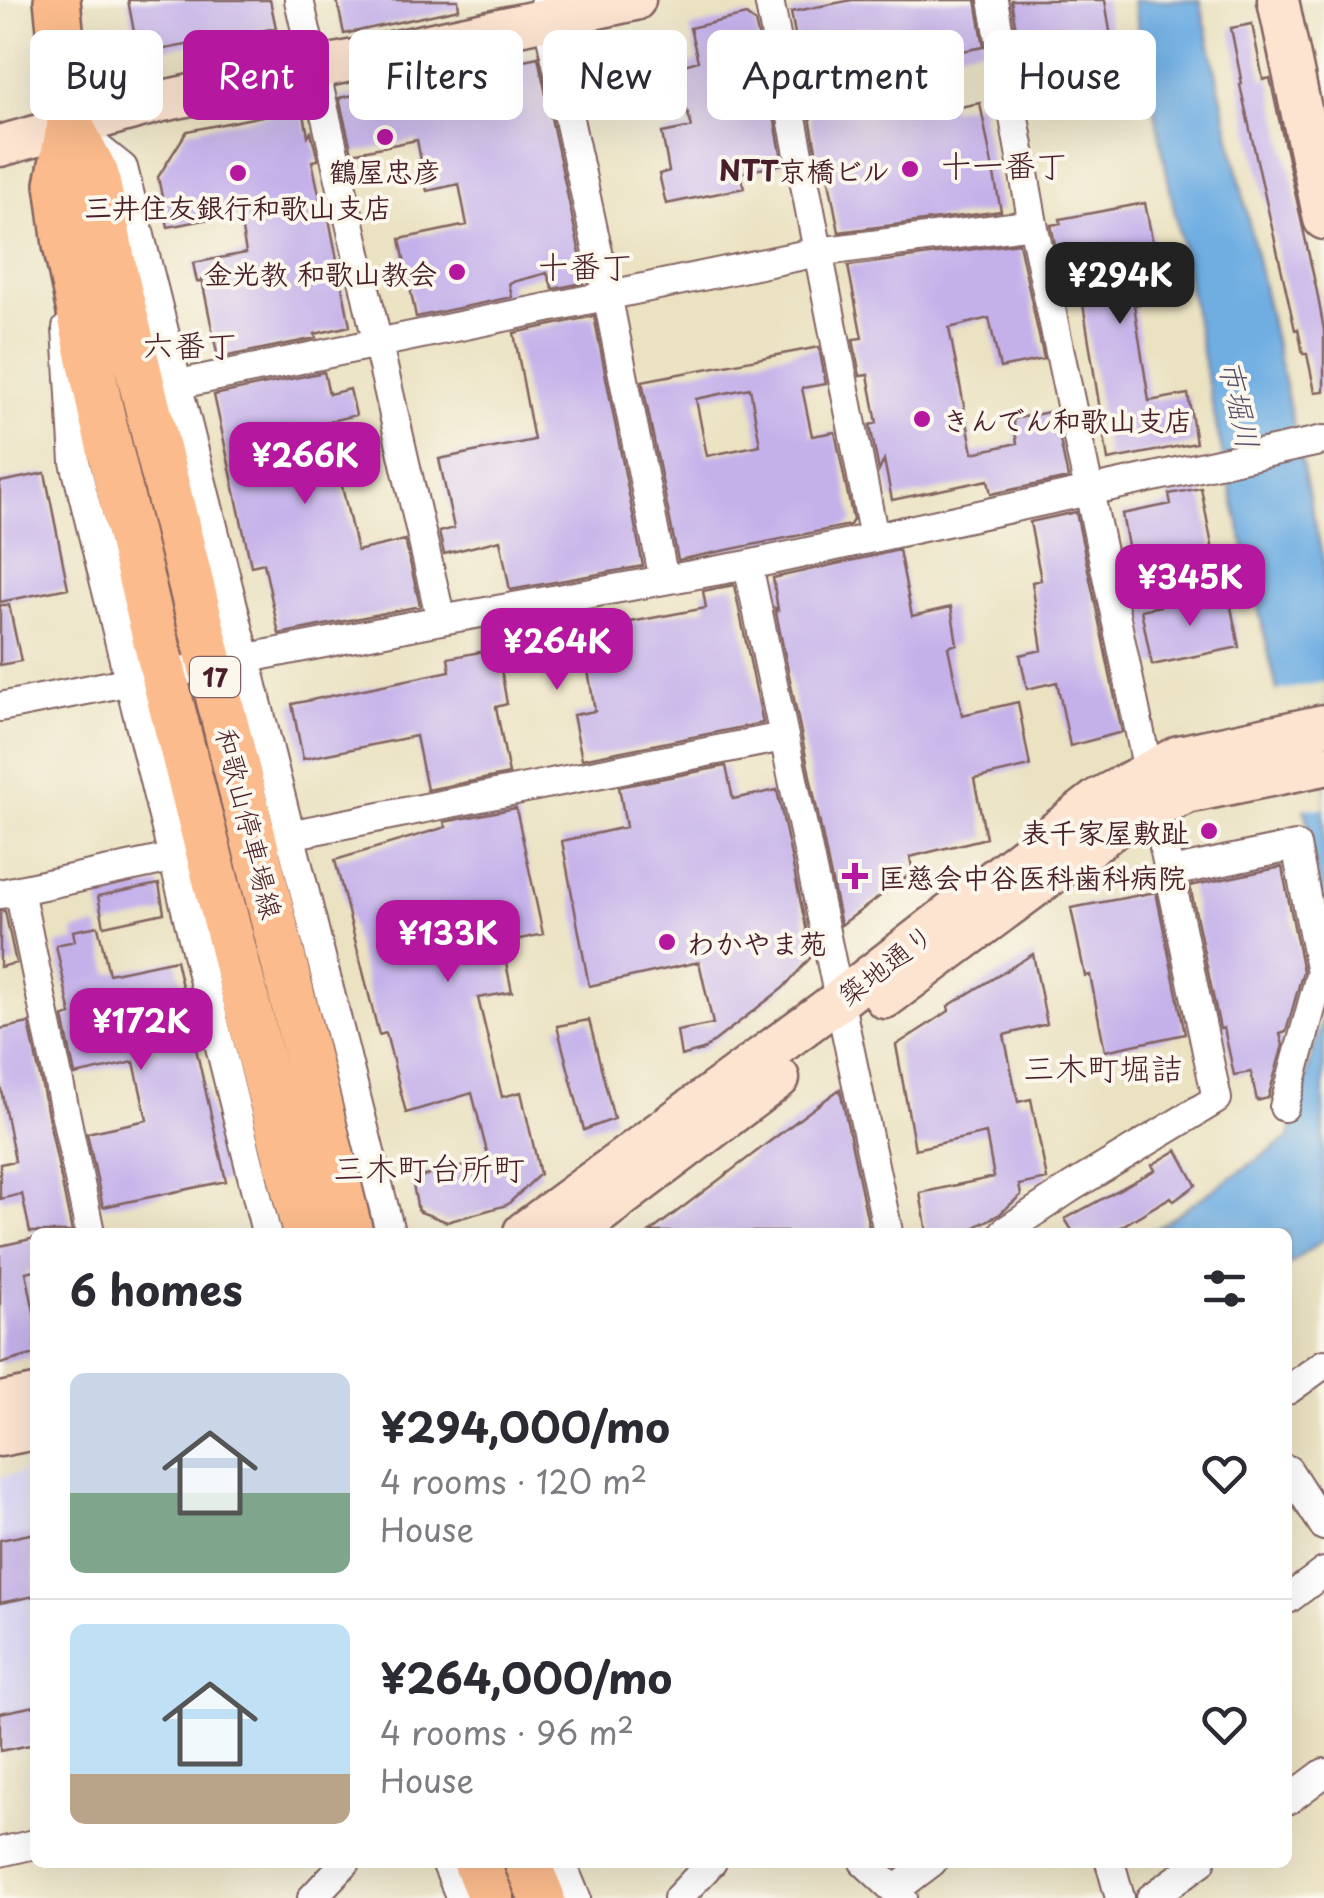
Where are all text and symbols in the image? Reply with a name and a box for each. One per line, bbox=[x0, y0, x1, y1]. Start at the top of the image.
chip: Buy bbox=[30, 30, 163, 120]
chip: Rent bbox=[183, 30, 329, 120]
chip: Filters bbox=[349, 30, 523, 120]
chip: New bbox=[543, 30, 687, 120]
chip: Apartment bbox=[707, 30, 964, 120]
chip: House bbox=[984, 30, 1156, 120]
marker: 鶴屋忠彦 bbox=[374, 126, 396, 148]
district label: 十一番丁 bbox=[940, 140, 1068, 188]
place label: NTT京橋ビル bbox=[719, 148, 890, 191]
place label: 鶴屋忠彦 bbox=[329, 149, 441, 192]
marker: NTT京橋ビル bbox=[899, 158, 921, 180]
marker: 三井住友銀行和歌山支店 bbox=[227, 162, 249, 184]
place label: 三井住友銀行和歌山支店 bbox=[84, 185, 392, 228]
district label: 十番丁 bbox=[537, 241, 633, 289]
pin: ¥294K bbox=[1050, 242, 1190, 327]
text: ¥294K bbox=[1067, 250, 1173, 298]
place label: 金光教 和歌山教会 bbox=[204, 251, 437, 294]
marker: 金光教 和歌山教会 bbox=[446, 261, 468, 283]
district label: 六番丁 bbox=[142, 320, 238, 368]
water label: 市堀川 bbox=[1210, 355, 1272, 453]
place label: きんでん和歌山支店 bbox=[942, 398, 1193, 441]
marker: きんでん和歌山支店 bbox=[911, 408, 933, 430]
pin: ¥266K bbox=[235, 422, 375, 507]
text: ¥266K bbox=[251, 430, 359, 478]
pin: ¥345K bbox=[1120, 544, 1260, 629]
text: ¥345K bbox=[1137, 552, 1243, 600]
pin: ¥264K bbox=[487, 608, 627, 693]
text: ¥264K bbox=[503, 616, 611, 664]
road number: 17 bbox=[190, 657, 240, 697]
street label: 和歌山停車場線 bbox=[205, 723, 295, 923]
place label: 表千家屋敷趾 bbox=[1021, 810, 1189, 853]
marker: 表千家屋敷趾 bbox=[1198, 820, 1220, 842]
place label: 匡慈会中谷医科歯科病院 bbox=[878, 855, 1186, 898]
marker: 匡慈会中谷医科歯科病院 bbox=[842, 863, 868, 889]
pin: ¥133K bbox=[378, 900, 518, 985]
text: ¥133K bbox=[398, 908, 498, 956]
street label: 築地通り bbox=[828, 913, 942, 1015]
place label: わかやま苑 bbox=[687, 921, 827, 964]
marker: わかやま苑 bbox=[656, 931, 678, 953]
pin: ¥172K bbox=[71, 988, 211, 1073]
text: ¥172K bbox=[92, 996, 190, 1044]
district label: 三木町堀詰 bbox=[1023, 1043, 1183, 1091]
district label: 三木町台所町 bbox=[333, 1143, 525, 1191]
text: 6 homes bbox=[70, 1257, 243, 1320]
icon: filters bbox=[1197, 1261, 1252, 1316]
text: ¥294,000/mo bbox=[380, 1394, 670, 1457]
icon: home bbox=[150, 1413, 270, 1533]
icon: heart bbox=[1197, 1446, 1252, 1501]
text: 4 rooms · 120 m² bbox=[380, 1457, 647, 1505]
text: House bbox=[380, 1505, 474, 1553]
text: ¥264,000/mo bbox=[380, 1645, 672, 1708]
icon: home bbox=[150, 1664, 270, 1784]
icon: heart bbox=[1197, 1697, 1252, 1752]
text: 4 rooms · 96 m² bbox=[380, 1708, 634, 1756]
text: House bbox=[380, 1756, 474, 1804]

